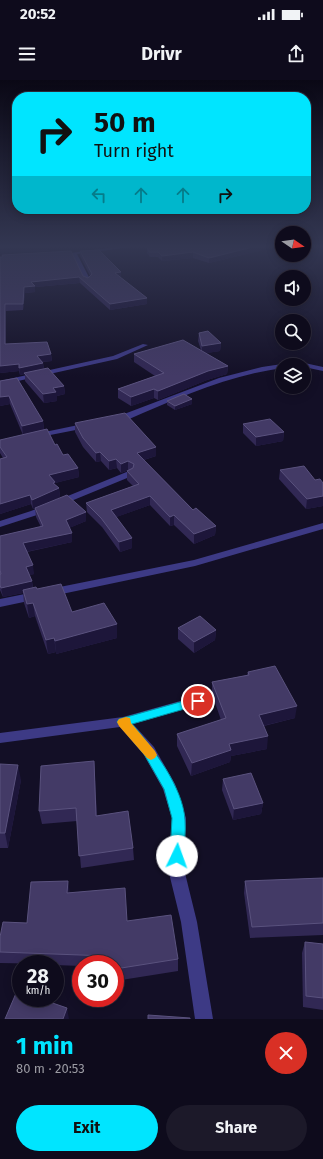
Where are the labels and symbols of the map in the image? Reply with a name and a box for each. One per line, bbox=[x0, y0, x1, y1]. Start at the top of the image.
north arrow bbox=[275, 226, 311, 262]
pin bbox=[181, 684, 215, 718]
position arrow bbox=[156, 835, 198, 877]
speed limit sign: 30 bbox=[72, 955, 124, 1007]

